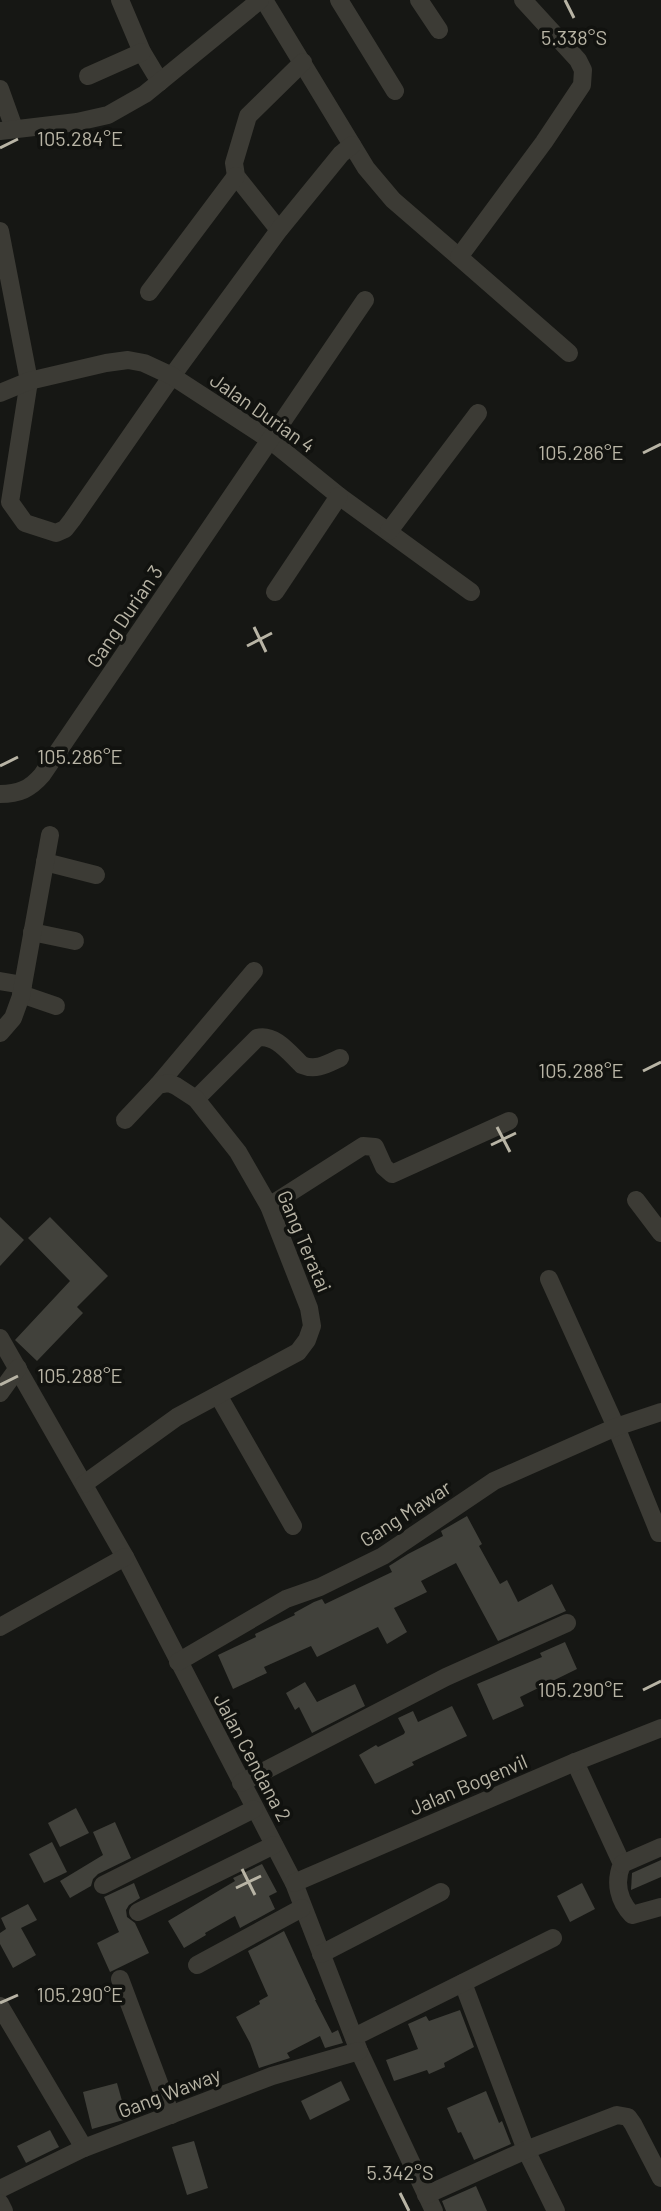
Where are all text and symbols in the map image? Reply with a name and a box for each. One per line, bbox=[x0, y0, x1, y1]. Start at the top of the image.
text: 5.338°S bbox=[541, 25, 607, 49]
text: 105.284°E bbox=[37, 126, 123, 150]
street label: Jalan Durian 4 bbox=[206, 367, 320, 457]
text: 105.286°E bbox=[538, 440, 624, 464]
street label: Gang Durian 3 bbox=[81, 560, 167, 672]
text: 105.286°E bbox=[37, 744, 123, 768]
text: 105.288°E bbox=[538, 1058, 624, 1082]
street label: Gang Teratai bbox=[273, 1186, 337, 1296]
text: 105.288°E bbox=[37, 1363, 123, 1387]
street label: Gang Mawar bbox=[355, 1475, 455, 1551]
text: 105.290°E bbox=[538, 1677, 624, 1701]
street label: Jalan Cendana 2 bbox=[209, 1689, 297, 1825]
street label: Jalan Bogenvil bbox=[405, 1748, 531, 1820]
text: 105.290°E bbox=[37, 1982, 123, 2006]
street label: Gang Waway bbox=[114, 2061, 224, 2123]
text: 5.342°S bbox=[366, 2160, 434, 2184]

